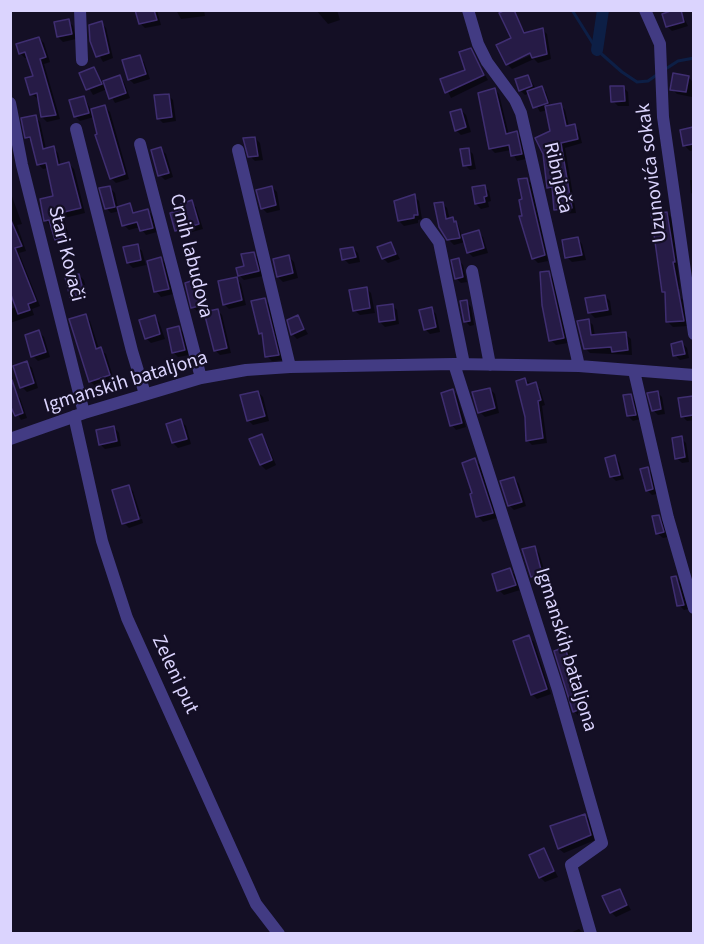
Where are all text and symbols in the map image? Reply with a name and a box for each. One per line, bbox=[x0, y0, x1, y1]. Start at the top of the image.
street label: Uzunovića sokak bbox=[633, 102, 673, 244]
street label: Ribnjača bbox=[537, 140, 577, 216]
street label: Crnih labudova bbox=[163, 191, 217, 321]
street label: Stari Kovači bbox=[42, 204, 88, 304]
street label: Igmanskih bataljona bbox=[41, 347, 211, 419]
street label: Igmanskih bataljona bbox=[529, 565, 601, 735]
street label: Zeleni put bbox=[145, 632, 203, 718]

